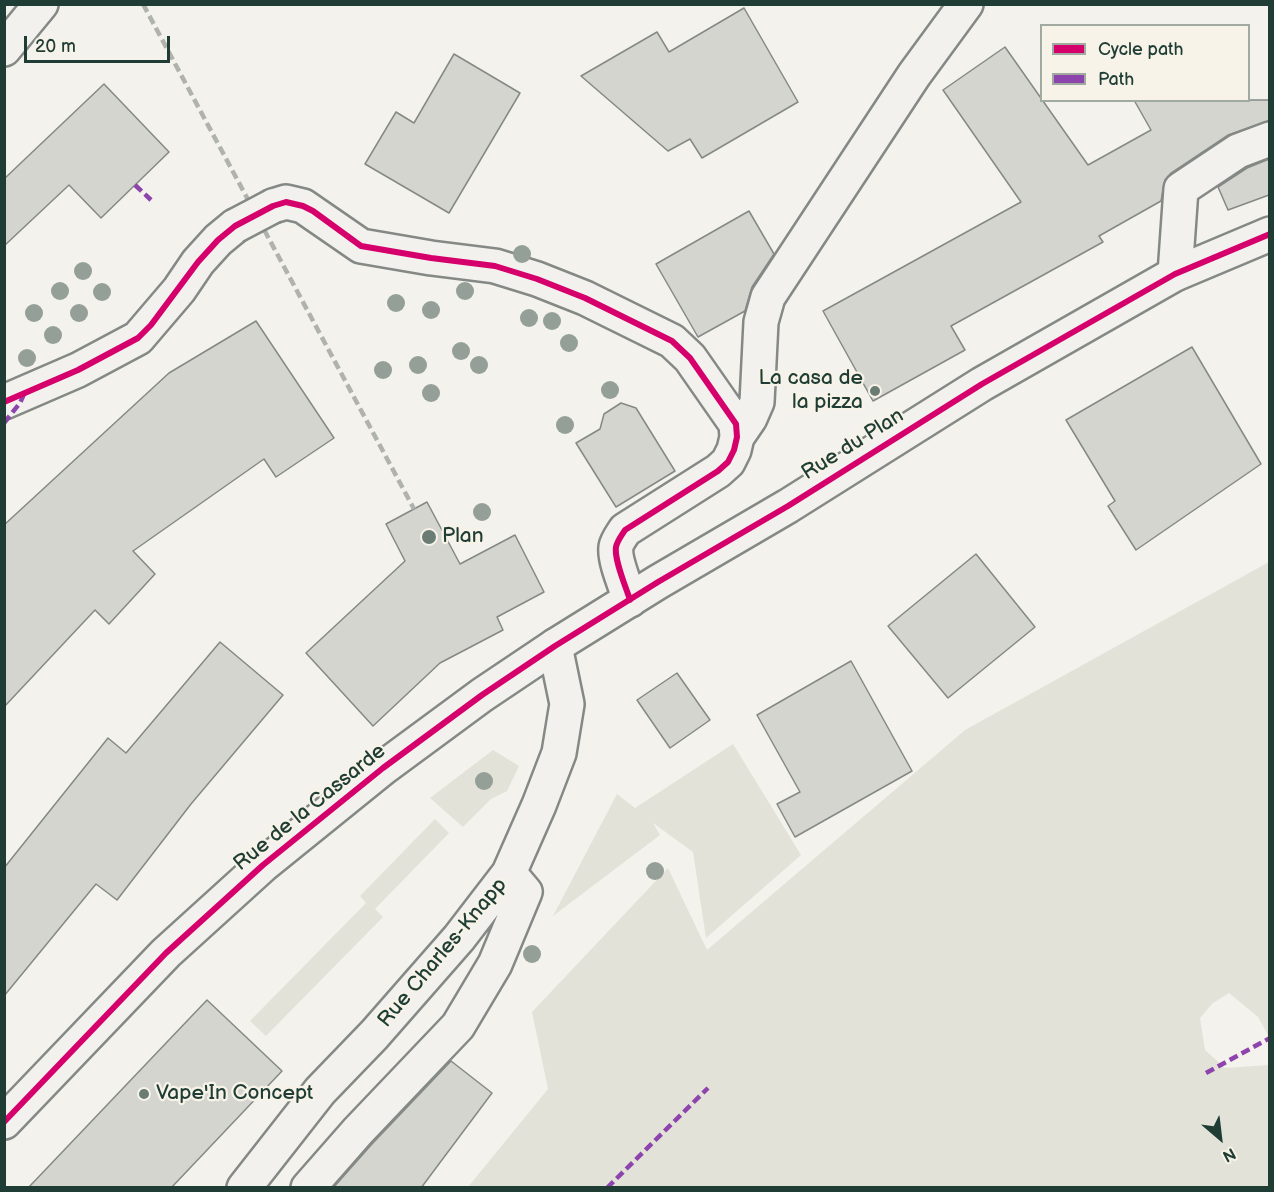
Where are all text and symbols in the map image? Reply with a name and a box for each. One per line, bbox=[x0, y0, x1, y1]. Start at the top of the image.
scale bar bbox=[27, 24, 172, 62]
legend bbox=[1040, 24, 1250, 102]
text: 20 m bbox=[35, 36, 76, 57]
text: Cycle path bbox=[1098, 39, 1184, 60]
text: Path bbox=[1098, 69, 1134, 90]
place label: La casa de la pizza bbox=[759, 366, 863, 416]
marker: La casa de la pizza bbox=[868, 384, 882, 398]
street label: Rue du Plan bbox=[797, 404, 909, 486]
place label: Plan bbox=[442, 524, 483, 550]
marker: Plan bbox=[420, 528, 438, 546]
street label: Rue de la Cassarde bbox=[229, 739, 391, 877]
street label: Rue Charles-Knapp bbox=[373, 873, 513, 1033]
place label: Vape'In Concept bbox=[156, 1081, 313, 1107]
marker: Vape'In Concept bbox=[137, 1087, 151, 1101]
north arrow bbox=[1190, 1108, 1250, 1168]
text: N bbox=[1219, 1143, 1238, 1166]

